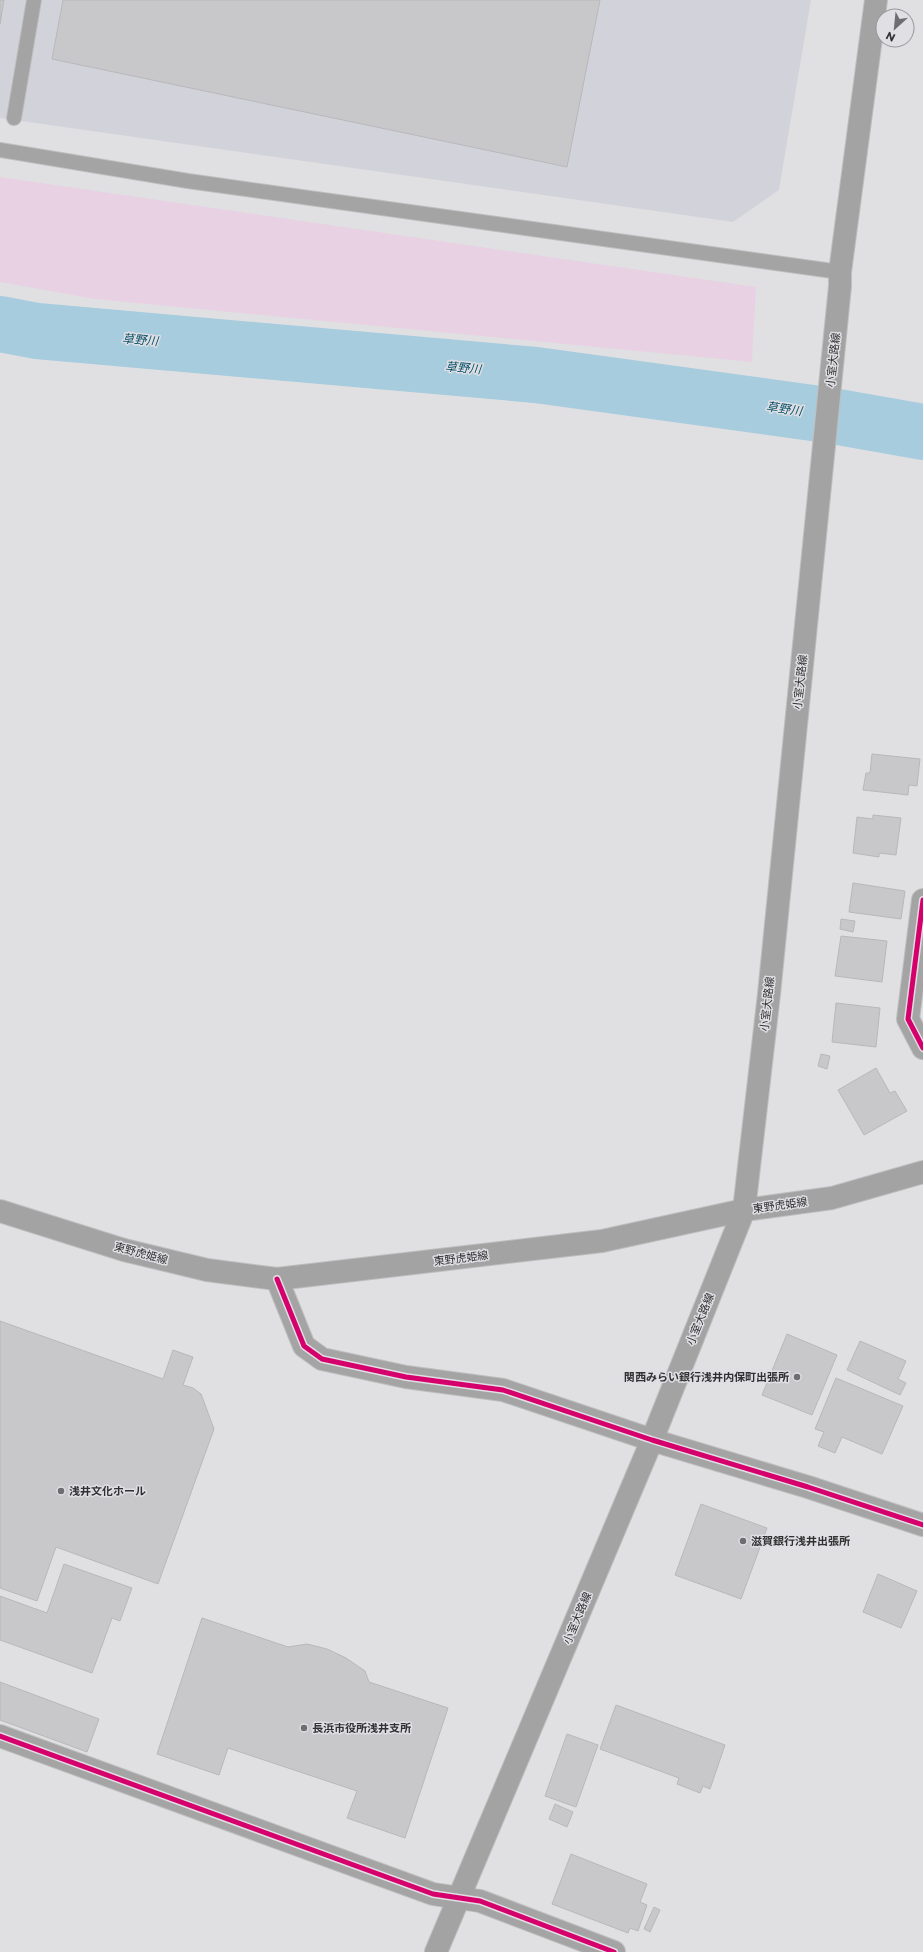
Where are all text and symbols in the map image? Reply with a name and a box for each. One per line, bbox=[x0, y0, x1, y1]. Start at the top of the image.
north arrow bbox=[875, 8, 915, 48]
text: N bbox=[883, 29, 898, 45]
water label: 草野川 bbox=[121, 330, 161, 349]
street label: 小室大路線 bbox=[823, 332, 843, 388]
water label: 草野川 bbox=[444, 358, 484, 377]
water label: 草野川 bbox=[765, 399, 805, 419]
street label: 小室大路線 bbox=[790, 654, 810, 710]
street label: 小室大路線 bbox=[757, 976, 777, 1032]
street label: 東野虎姫線 bbox=[752, 1194, 808, 1216]
street label: 東野虎姫線 bbox=[113, 1239, 169, 1267]
street label: 東野虎姫線 bbox=[433, 1248, 489, 1268]
street label: 小室大路線 bbox=[683, 1291, 717, 1347]
place label: 関西みらい銀行浅井内保町出張所 bbox=[624, 1370, 789, 1384]
marker: 関西みらい銀行浅井内保町出張所 bbox=[792, 1372, 802, 1382]
place label: 浅井文化ホール bbox=[69, 1484, 146, 1498]
marker: 浅井文化ホール bbox=[56, 1486, 66, 1496]
place label: 滋賀銀行浅井出張所 bbox=[751, 1534, 850, 1548]
marker: 滋賀銀行浅井出張所 bbox=[738, 1536, 748, 1546]
street label: 小室大路線 bbox=[560, 1590, 594, 1646]
place label: 長浜市役所浅井支所 bbox=[312, 1721, 411, 1735]
marker: 長浜市役所浅井支所 bbox=[299, 1723, 309, 1733]

